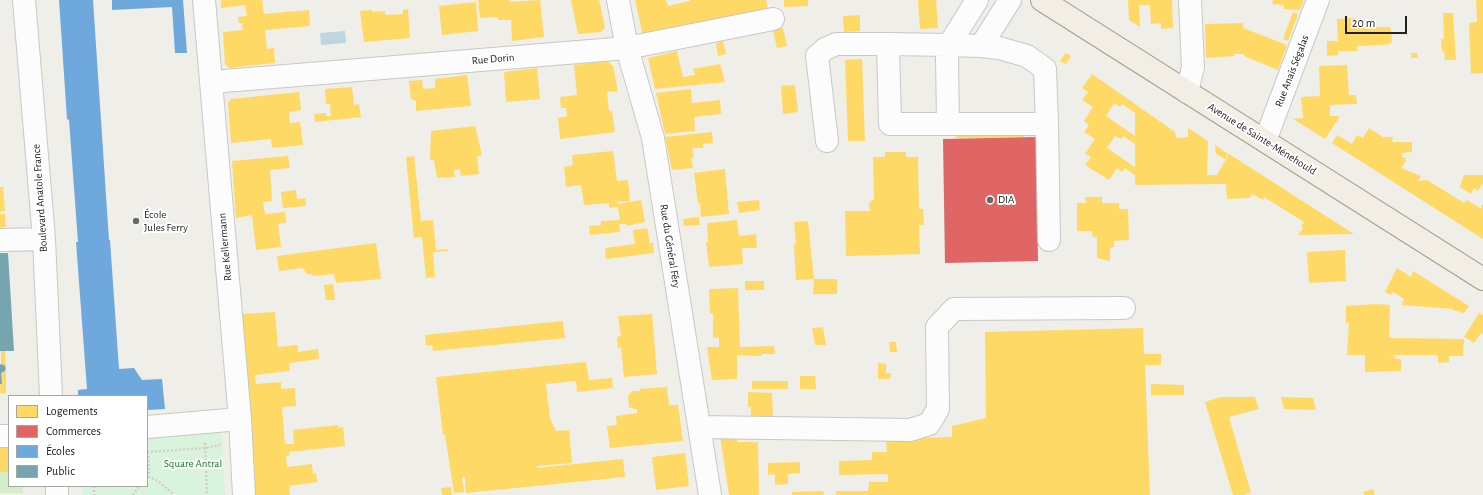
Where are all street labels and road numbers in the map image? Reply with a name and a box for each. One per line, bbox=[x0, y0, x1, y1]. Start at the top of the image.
street label: Rue Anaïs Ségalas bbox=[1272, 33, 1312, 109]
street label: Rue Dorin bbox=[471, 51, 515, 67]
street label: Avenue de Sainte-Ménehould bbox=[1205, 100, 1319, 178]
street label: Boulevard Anatole France bbox=[30, 144, 50, 252]
street label: Rue du Général Féry bbox=[657, 203, 683, 289]
street label: Rue Kellermann bbox=[215, 212, 235, 282]

